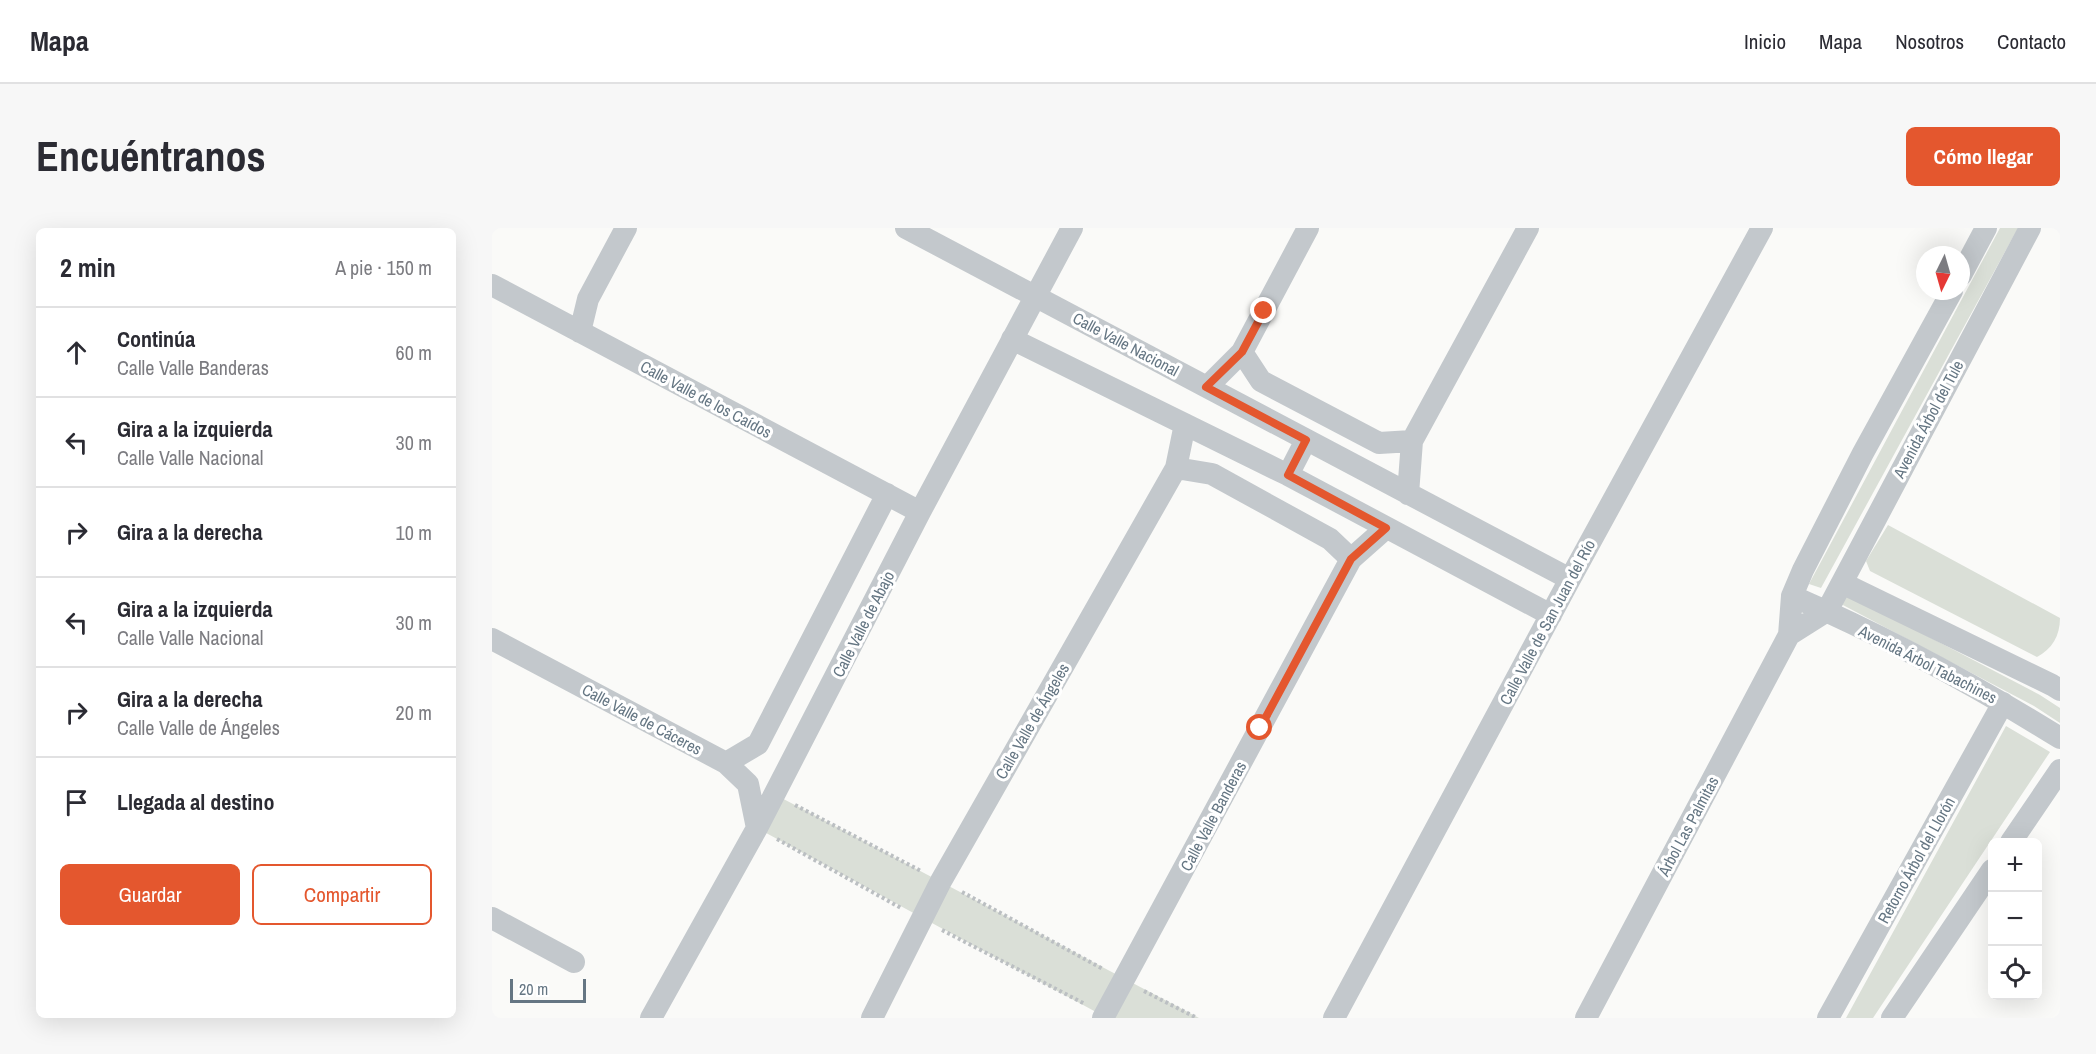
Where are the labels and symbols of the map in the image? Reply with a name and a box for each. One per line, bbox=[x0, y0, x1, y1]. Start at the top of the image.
north arrow bbox=[1916, 246, 1970, 300]
route end bbox=[1250, 297, 1276, 323]
street label: Calle Valle Nacional bbox=[1069, 307, 1183, 381]
street label: Calle Valle de los Caídos bbox=[637, 355, 775, 443]
street label: Avenida Árbol del Tule bbox=[1887, 356, 1968, 483]
street label: Calle Valle de San Juan del Río bbox=[1494, 535, 1600, 709]
street label: Calle Valle de Abajo bbox=[827, 567, 899, 681]
street label: Avenida Árbol Tabachines bbox=[1854, 619, 2001, 708]
street label: Calle Valle de Ángeles bbox=[990, 659, 1074, 783]
street label: Calle Valle de Cáceres bbox=[578, 678, 706, 760]
route start bbox=[1246, 714, 1272, 740]
street label: Calle Valle Banderas bbox=[1175, 757, 1251, 875]
street label: Árbol Las Palmitas bbox=[1652, 772, 1724, 881]
street label: Retorno Árbol del Llorón bbox=[1872, 793, 1960, 927]
scale bar bbox=[510, 976, 586, 1004]

